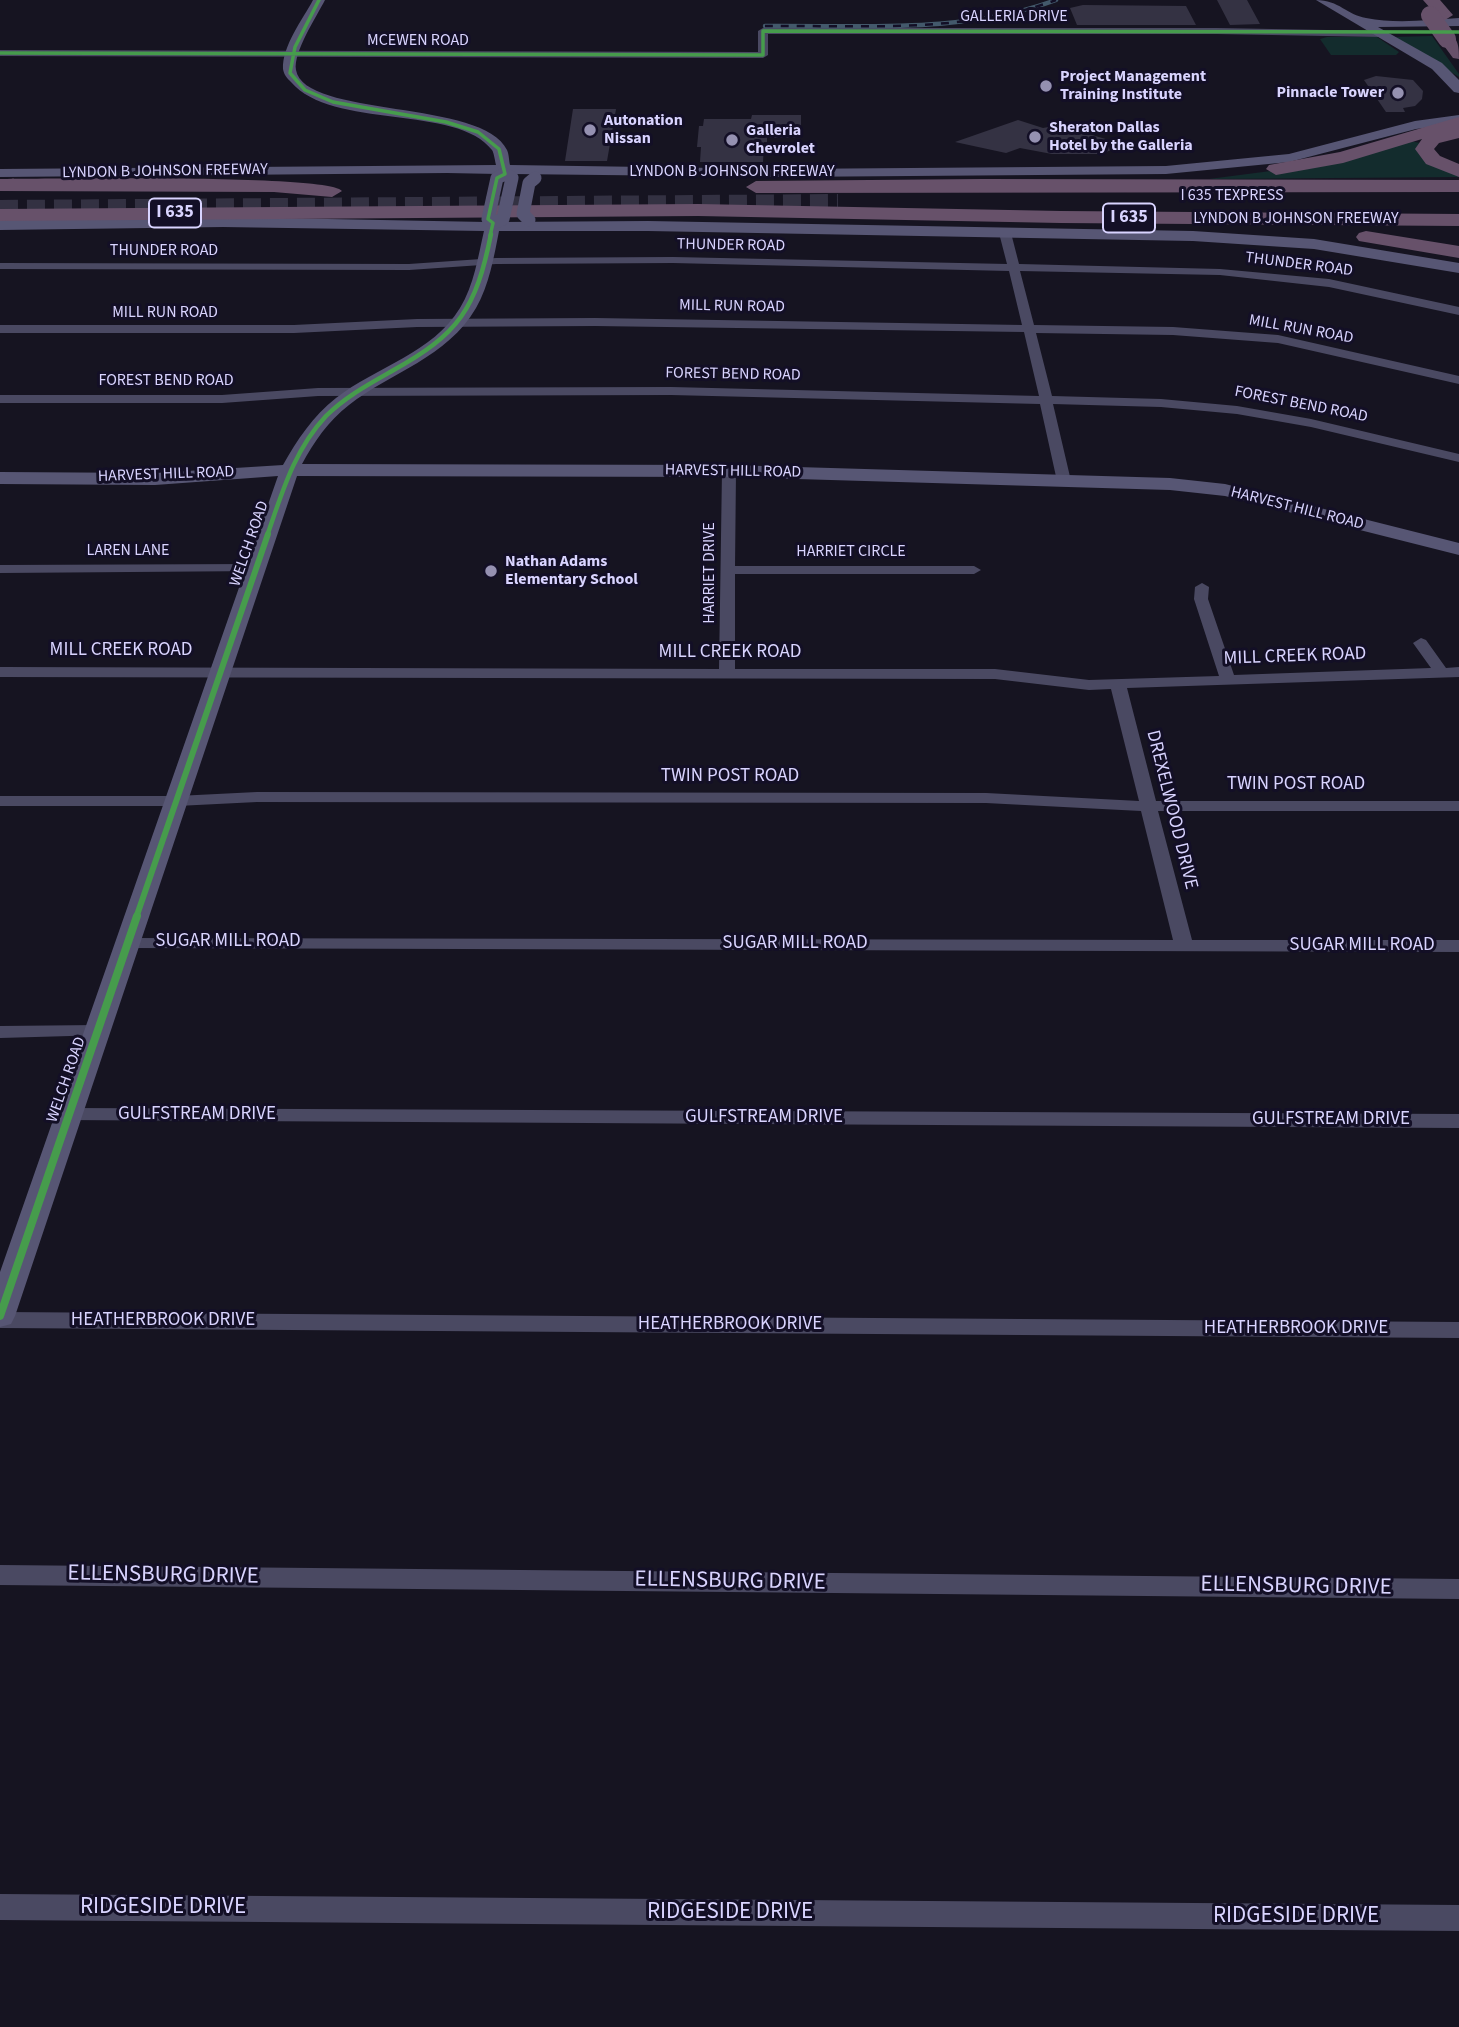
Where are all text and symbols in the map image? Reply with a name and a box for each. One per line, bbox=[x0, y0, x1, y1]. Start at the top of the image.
street label: GALLERIA DRIVE bbox=[960, 7, 1068, 27]
street label: MCEWEN ROAD bbox=[367, 31, 469, 51]
place label: Project Management Training Institute bbox=[1060, 67, 1206, 105]
marker: Project Management Training Institute bbox=[1038, 78, 1054, 94]
place label: Pinnacle Tower bbox=[1276, 83, 1384, 103]
marker: Pinnacle Tower bbox=[1390, 85, 1406, 101]
place label: Autonation Nissan bbox=[604, 111, 683, 149]
place label: Sheraton Dallas Hotel by the Galleria bbox=[1049, 118, 1193, 156]
place label: Galleria Chevrolet bbox=[746, 121, 815, 159]
marker: Autonation Nissan bbox=[582, 122, 598, 138]
marker: Sheraton Dallas Hotel by the Galleria bbox=[1027, 129, 1043, 145]
marker: Galleria Chevrolet bbox=[724, 132, 740, 148]
street label: LYNDON B JOHNSON FREEWAY bbox=[62, 161, 268, 183]
street label: LYNDON B JOHNSON FREEWAY bbox=[629, 162, 835, 182]
street label: I 635 TEXPRESS bbox=[1180, 186, 1284, 206]
road number: I 635 bbox=[149, 198, 201, 228]
road number: I 635 bbox=[1103, 204, 1155, 232]
street label: LYNDON B JOHNSON FREEWAY bbox=[1193, 209, 1399, 229]
street label: THUNDER ROAD bbox=[677, 235, 785, 257]
street label: THUNDER ROAD bbox=[110, 241, 218, 261]
street label: THUNDER ROAD bbox=[1244, 249, 1354, 281]
street label: MILL RUN ROAD bbox=[679, 296, 785, 318]
street label: MILL RUN ROAD bbox=[112, 303, 218, 323]
street label: MILL RUN ROAD bbox=[1247, 311, 1355, 349]
street label: FOREST BEND ROAD bbox=[665, 364, 801, 386]
street label: FOREST BEND ROAD bbox=[98, 371, 234, 391]
street label: FOREST BEND ROAD bbox=[1233, 383, 1369, 427]
street label: HARVEST HILL ROAD bbox=[665, 461, 801, 483]
street label: HARVEST HILL ROAD bbox=[97, 463, 235, 487]
street label: HARVEST HILL ROAD bbox=[1228, 483, 1366, 535]
street label: WELCH ROAD bbox=[226, 499, 274, 589]
street label: HARRIET DRIVE bbox=[700, 522, 720, 624]
street label: LAREN LANE bbox=[87, 541, 169, 561]
street label: HARRIET CIRCLE bbox=[796, 542, 906, 562]
place label: Nathan Adams Elementary School bbox=[505, 552, 638, 590]
marker: Nathan Adams Elementary School bbox=[483, 563, 499, 579]
street label: MILL CREEK ROAD bbox=[50, 640, 192, 662]
street label: MILL CREEK ROAD bbox=[659, 642, 801, 664]
street label: MILL CREEK ROAD bbox=[1223, 643, 1367, 671]
street label: DREXELWOOD DRIVE bbox=[1140, 728, 1202, 892]
street label: TWIN POST ROAD bbox=[661, 766, 799, 788]
street label: TWIN POST ROAD bbox=[1227, 774, 1365, 796]
street label: SUGAR MILL ROAD bbox=[155, 931, 301, 953]
street label: SUGAR MILL ROAD bbox=[722, 933, 868, 955]
street label: SUGAR MILL ROAD bbox=[1289, 935, 1435, 957]
street label: WELCH ROAD bbox=[43, 1035, 91, 1125]
street label: GULFSTREAM DRIVE bbox=[118, 1104, 276, 1126]
street label: GULFSTREAM DRIVE bbox=[685, 1107, 843, 1129]
street label: GULFSTREAM DRIVE bbox=[1252, 1109, 1410, 1131]
street label: HEATHERBROOK DRIVE bbox=[71, 1310, 255, 1332]
street label: HEATHERBROOK DRIVE bbox=[638, 1314, 822, 1336]
street label: HEATHERBROOK DRIVE bbox=[1204, 1318, 1388, 1340]
street label: ELLENSBURG DRIVE bbox=[67, 1561, 259, 1591]
street label: ELLENSBURG DRIVE bbox=[634, 1567, 826, 1597]
street label: ELLENSBURG DRIVE bbox=[1200, 1572, 1392, 1602]
street label: RIDGESIDE DRIVE bbox=[80, 1894, 246, 1922]
street label: RIDGESIDE DRIVE bbox=[647, 1899, 813, 1927]
street label: RIDGESIDE DRIVE bbox=[1213, 1903, 1379, 1931]

